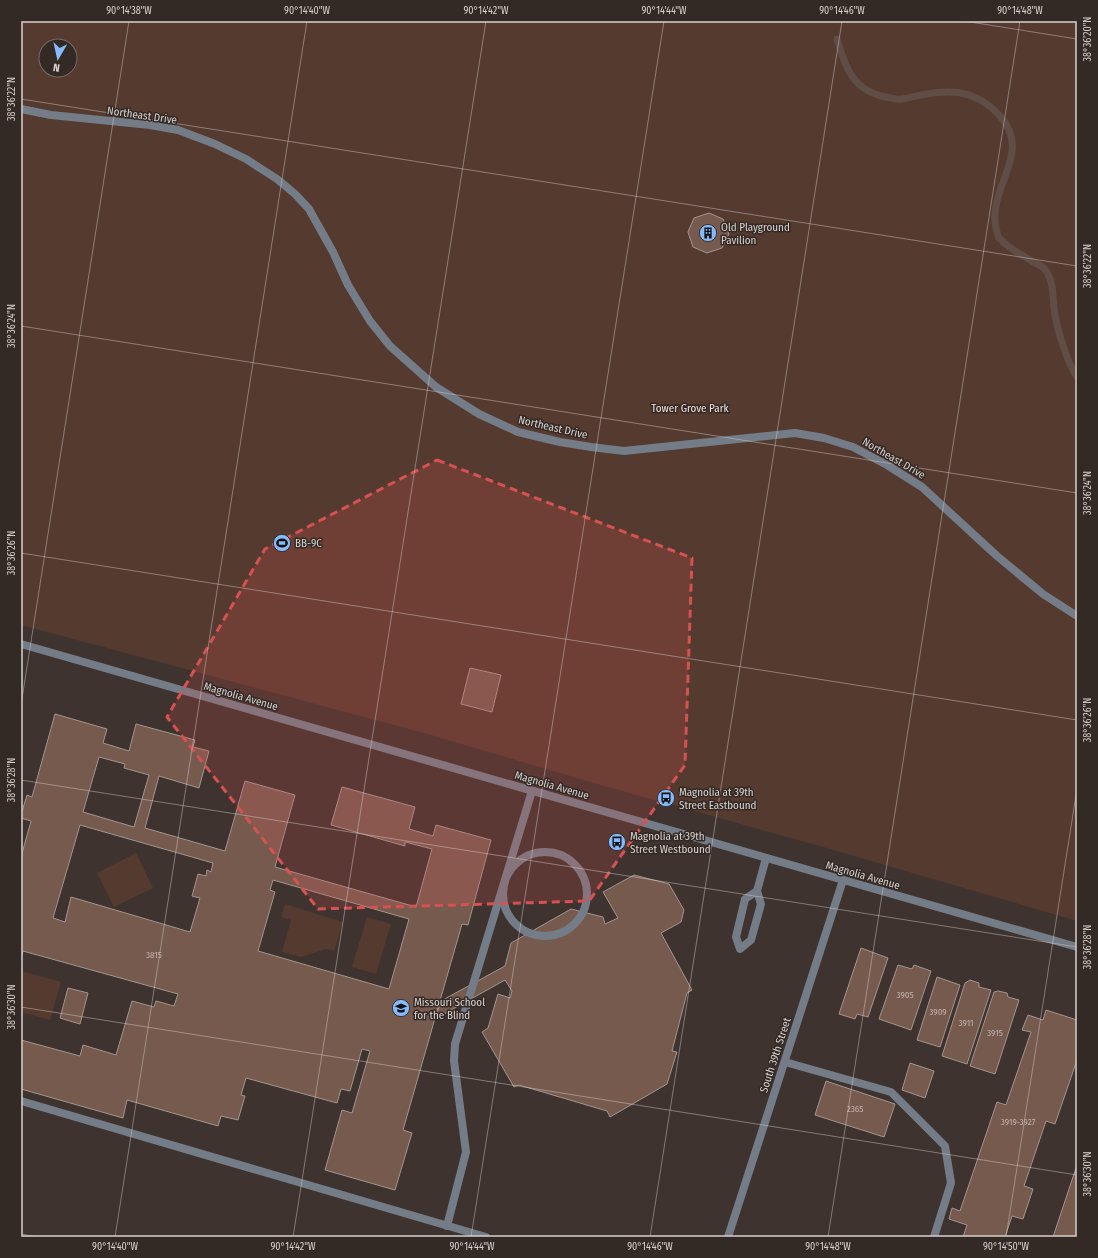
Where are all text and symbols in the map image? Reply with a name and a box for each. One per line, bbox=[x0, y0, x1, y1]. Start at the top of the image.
text: 90°14'38"W bbox=[106, 5, 152, 17]
text: 90°14'40"W bbox=[284, 5, 330, 17]
text: 90°14'42"W bbox=[463, 5, 509, 17]
text: 90°14'44"W bbox=[641, 5, 687, 17]
text: 90°14'46"W bbox=[819, 5, 865, 17]
text: 90°14'48"W bbox=[997, 5, 1043, 17]
text: 38°36'20"N bbox=[1082, 17, 1094, 61]
north arrow bbox=[38, 38, 78, 78]
text: N bbox=[52, 60, 61, 74]
text: 38°36'22"N bbox=[6, 77, 18, 121]
street label: Northeast Drive bbox=[106, 104, 178, 127]
place label: Old Playground Pavilion bbox=[721, 221, 790, 247]
building icon: Old Playground Pavilion bbox=[698, 223, 718, 243]
text: 38°36'22"N bbox=[1082, 244, 1094, 288]
text: 38°36'24"N bbox=[6, 304, 18, 348]
park label: Tower Grove Park bbox=[651, 402, 730, 415]
street label: Northeast Drive bbox=[517, 413, 589, 442]
street label: Northeast Drive bbox=[860, 435, 928, 482]
text: 38°36'24"N bbox=[1082, 471, 1094, 515]
text: 38°36'26"N bbox=[6, 531, 18, 575]
sports icon: BB-9C bbox=[272, 533, 292, 553]
place label: BB-9C bbox=[295, 537, 322, 550]
street label: Magnolia Avenue bbox=[202, 680, 279, 713]
text: 38°36'26"N bbox=[1082, 698, 1094, 742]
text: 38°36'28"N bbox=[6, 758, 18, 802]
street label: Magnolia Avenue bbox=[513, 769, 590, 802]
place label: Magnolia at 39th Street Eastbound bbox=[679, 786, 756, 812]
bus stop icon: Magnolia at 39th Street Eastbound bbox=[656, 788, 676, 808]
place label: Magnolia at 39th Street Westbound bbox=[630, 830, 711, 856]
bus stop icon: Magnolia at 39th Street Westbound bbox=[607, 832, 627, 852]
street label: Magnolia Avenue bbox=[824, 859, 901, 892]
text: 38°36'28"N bbox=[1082, 925, 1094, 969]
house number: 3815 bbox=[146, 950, 162, 960]
text: 38°36'30"N bbox=[6, 985, 18, 1029]
house number: 3905 bbox=[896, 990, 914, 1000]
place label: Missouri School for the Blind bbox=[414, 996, 485, 1022]
school or university icon: Missouri School for the Blind bbox=[391, 998, 411, 1018]
house number: 3909 bbox=[929, 1007, 947, 1017]
street label: South 39th Street bbox=[757, 1016, 794, 1094]
house number: 3911 bbox=[958, 1018, 974, 1028]
house number: 3915 bbox=[987, 1028, 1003, 1038]
house number: 2365 bbox=[847, 1104, 863, 1114]
house number: 3919-3927 bbox=[1001, 1117, 1036, 1127]
text: 38°36'30"N bbox=[1082, 1152, 1094, 1196]
text: 90°14'40"W bbox=[92, 1241, 138, 1253]
text: 90°14'42"W bbox=[270, 1241, 316, 1253]
text: 90°14'44"W bbox=[449, 1241, 495, 1253]
text: 90°14'46"W bbox=[627, 1241, 673, 1253]
text: 90°14'48"W bbox=[805, 1241, 851, 1253]
text: 90°14'50"W bbox=[983, 1241, 1030, 1253]

